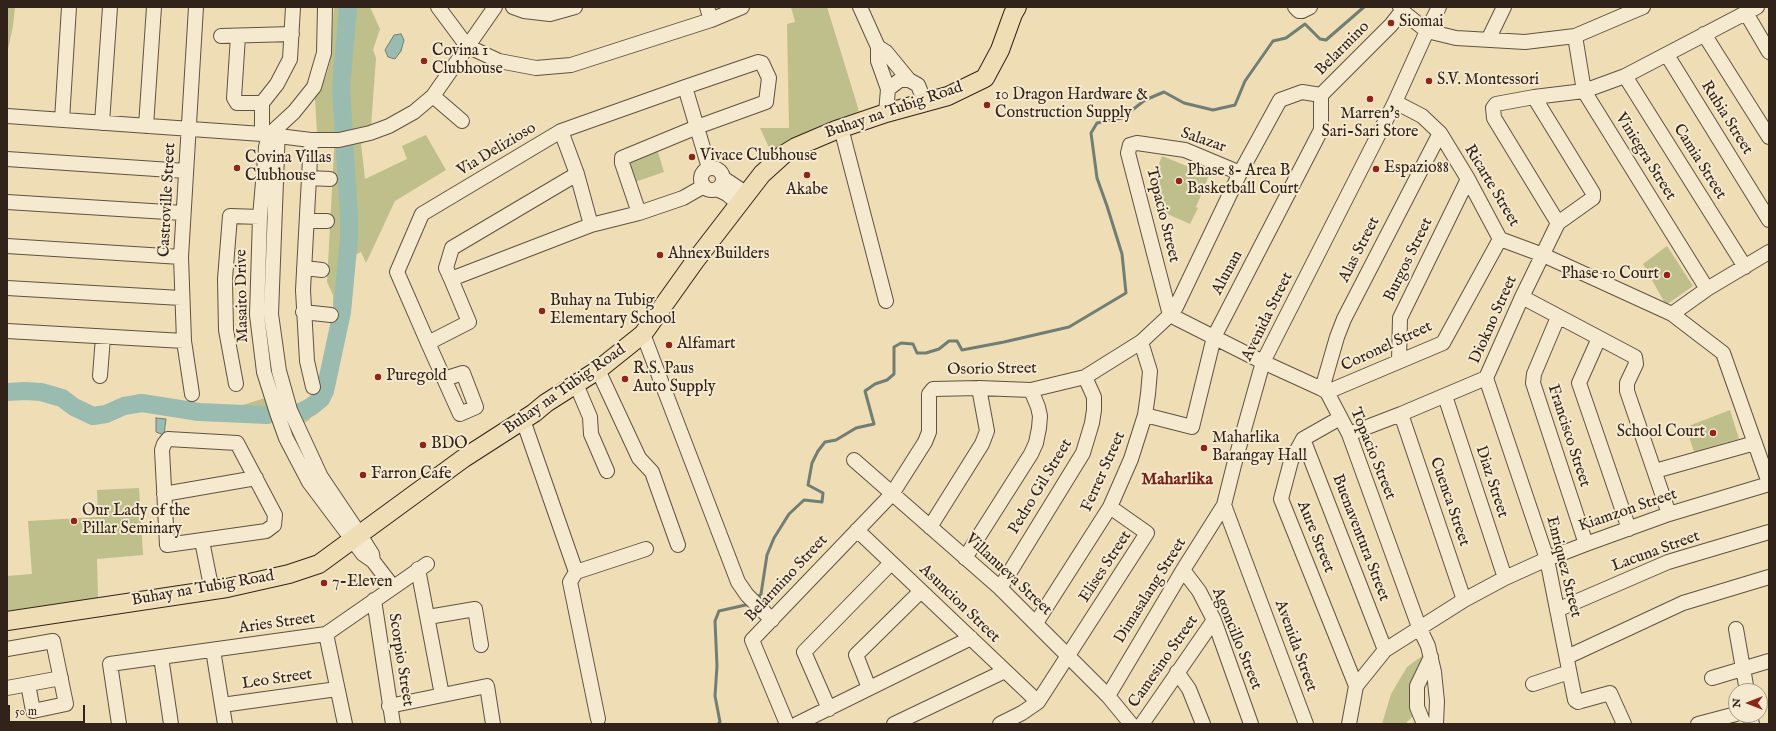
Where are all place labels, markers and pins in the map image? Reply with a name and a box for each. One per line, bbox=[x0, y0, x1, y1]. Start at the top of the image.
place label: Siomai bbox=[1399, 13, 1444, 33]
marker: Siomai bbox=[1386, 18, 1396, 28]
place label: Covina 1 Clubhouse bbox=[432, 42, 503, 80]
marker: Covina 1 Clubhouse bbox=[419, 56, 429, 66]
place label: S.V. Montessori bbox=[1437, 71, 1539, 91]
marker: S.V. Montessori bbox=[1424, 76, 1434, 86]
place label: 10 Dragon Hardware & Construction Supply bbox=[995, 86, 1148, 124]
marker: Marren's Sari-Sari Store bbox=[1365, 94, 1375, 104]
marker: 10 Dragon Hardware & Construction Supply bbox=[982, 100, 992, 110]
place label: Marren's Sari-Sari Store bbox=[1322, 105, 1418, 143]
place label: Vivace Clubhouse bbox=[700, 147, 817, 167]
place label: Covina Villas Clubhouse bbox=[245, 149, 331, 187]
marker: Vivace Clubhouse bbox=[687, 152, 697, 162]
place label: Espazio88 bbox=[1384, 159, 1449, 179]
place label: Phase 8- Area B Basketball Court bbox=[1187, 162, 1299, 200]
marker: Covina Villas Clubhouse bbox=[232, 163, 242, 173]
marker: Espazio88 bbox=[1371, 164, 1381, 174]
marker: Akabe bbox=[802, 170, 812, 180]
marker: Phase 8- Area B Basketball Court bbox=[1174, 176, 1184, 186]
place label: Akabe bbox=[786, 181, 828, 201]
place label: Ahnex Builders bbox=[668, 245, 769, 265]
marker: Ahnex Builders bbox=[655, 250, 665, 260]
place label: Phase 10 Court bbox=[1561, 265, 1659, 285]
marker: Phase 10 Court bbox=[1662, 270, 1672, 280]
place label: Buhay na Tubig Elementary School bbox=[550, 292, 676, 330]
marker: Buhay na Tubig Elementary School bbox=[537, 306, 547, 316]
place label: Alfamart bbox=[677, 335, 736, 355]
marker: Alfamart bbox=[664, 340, 674, 350]
place label: R.S. Paus Auto Supply bbox=[633, 360, 716, 398]
place label: Puregold bbox=[386, 367, 447, 387]
marker: Puregold bbox=[373, 372, 383, 382]
marker: R.S. Paus Auto Supply bbox=[620, 374, 630, 384]
place label: School Court bbox=[1617, 423, 1705, 443]
marker: School Court bbox=[1708, 428, 1718, 438]
place label: Maharlika Barangay Hall bbox=[1212, 429, 1307, 467]
place label: BDO bbox=[431, 435, 468, 455]
marker: BDO bbox=[418, 440, 428, 450]
marker: Maharlika Barangay Hall bbox=[1199, 443, 1209, 453]
place label: Farron Cafe bbox=[371, 465, 452, 485]
marker: Farron Cafe bbox=[358, 470, 368, 480]
place label: Our Lady of the Pillar Seminary bbox=[82, 502, 190, 540]
marker: Our Lady of the Pillar Seminary bbox=[69, 516, 79, 526]
place label: 7-Eleven bbox=[332, 573, 393, 593]
marker: 7-Eleven bbox=[319, 578, 329, 588]

